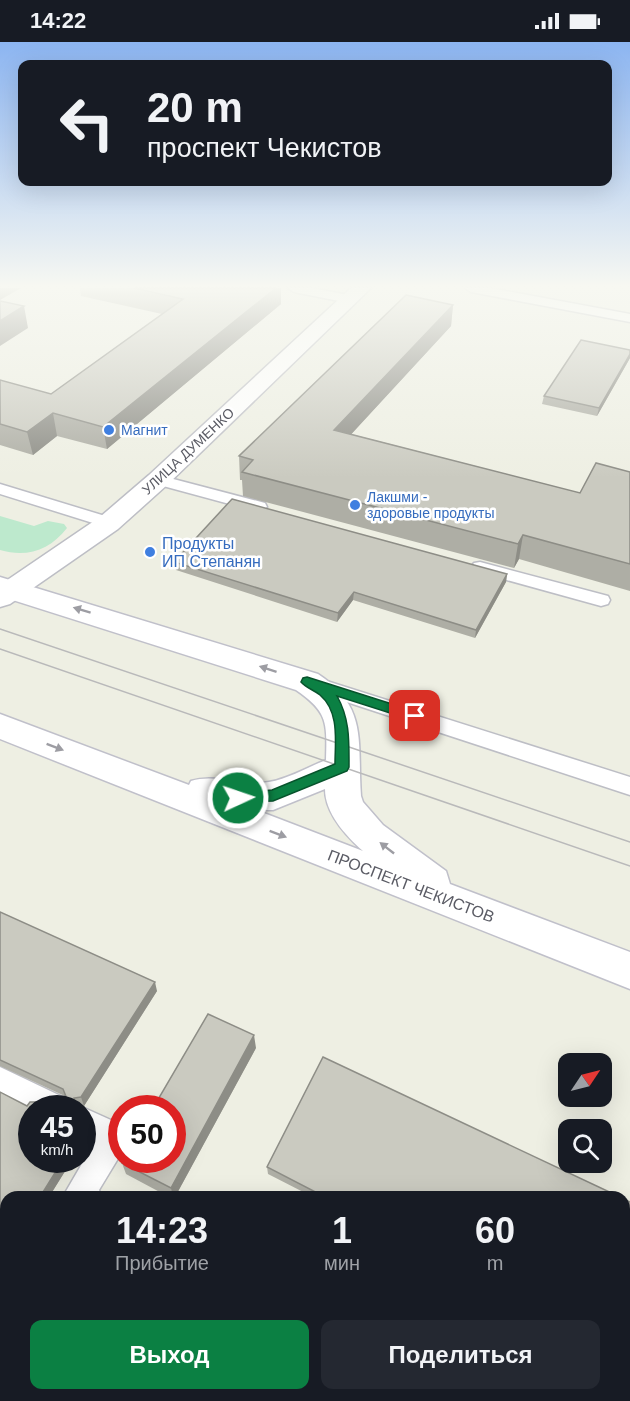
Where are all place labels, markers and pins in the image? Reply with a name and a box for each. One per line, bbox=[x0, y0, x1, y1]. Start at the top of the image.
place label: Магнит bbox=[121, 422, 168, 438]
marker: Магнит bbox=[102, 423, 116, 437]
place label: Лакшми - здоровые продукты bbox=[367, 489, 495, 521]
marker: Лакшми - здоровые продукты bbox=[348, 498, 362, 512]
place label: Продукты ИП Степанян bbox=[162, 535, 261, 570]
marker: Продукты ИП Степанян bbox=[143, 545, 157, 559]
pin bbox=[389, 690, 440, 741]

